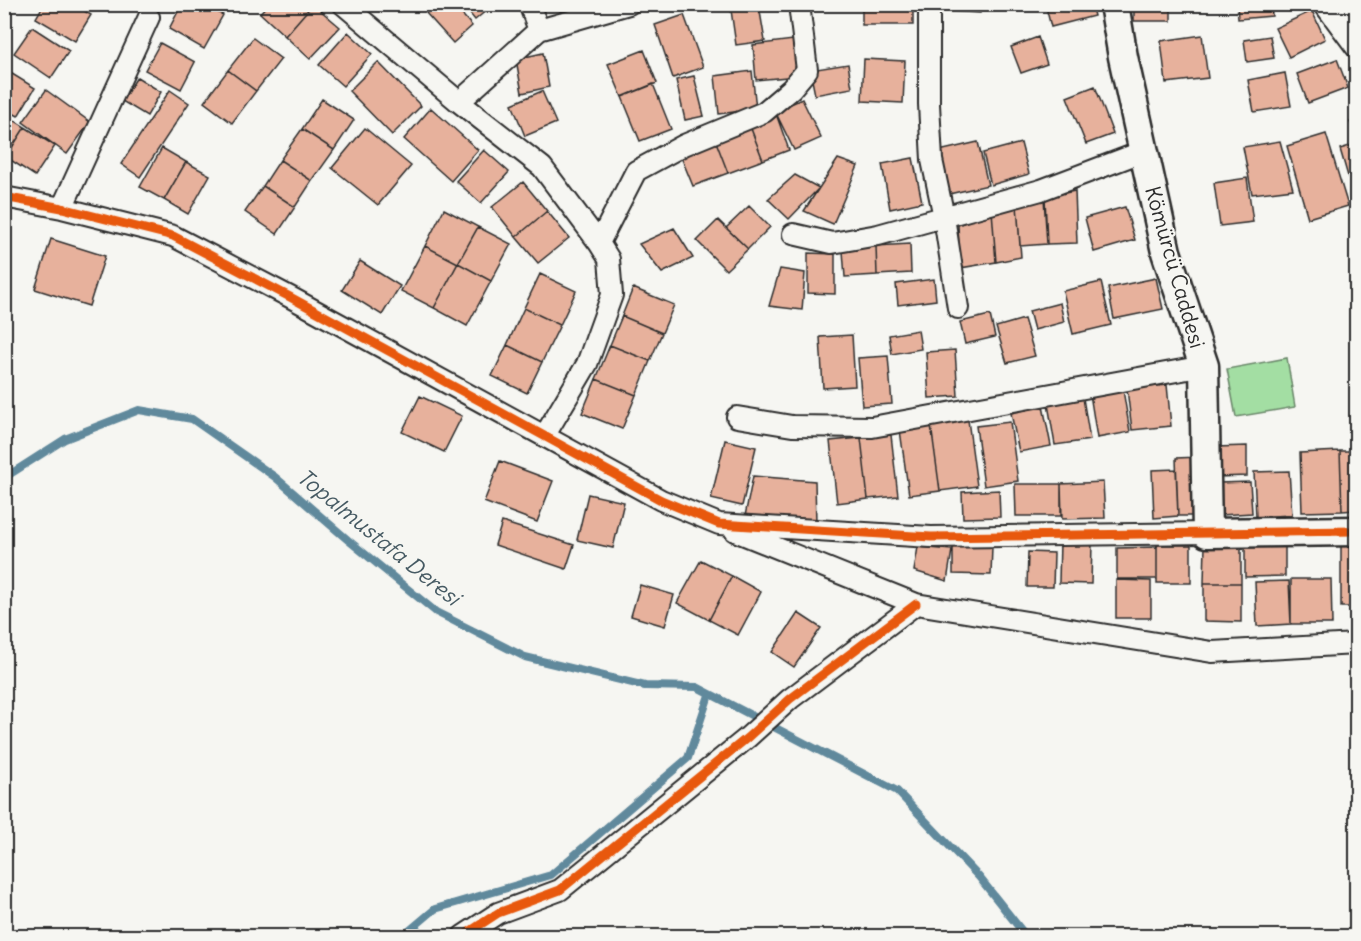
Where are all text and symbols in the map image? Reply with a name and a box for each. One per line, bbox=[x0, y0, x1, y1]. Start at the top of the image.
street label: Kömürcü Caddesi bbox=[1139, 183, 1211, 351]
water label: Topalmustafa Deresi bbox=[292, 463, 469, 613]

